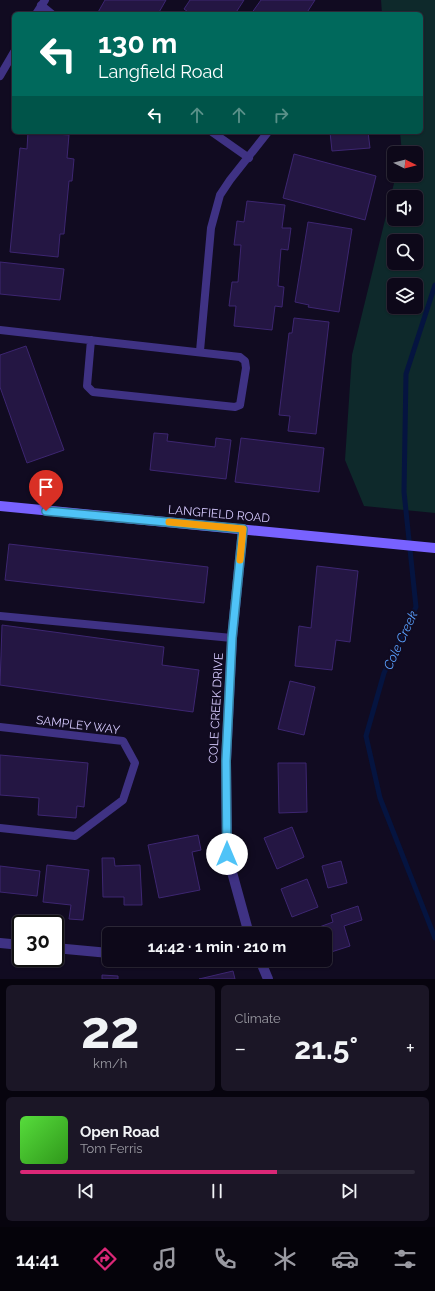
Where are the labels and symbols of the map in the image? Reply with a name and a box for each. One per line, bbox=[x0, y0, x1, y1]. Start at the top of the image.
north arrow bbox=[387, 146, 423, 182]
pin bbox=[29, 470, 63, 511]
street label: LANGFIELD ROAD bbox=[167, 503, 271, 525]
water label: Cole Creek bbox=[380, 608, 421, 672]
street label: COLE CREEK DRIVE bbox=[206, 652, 226, 764]
street label: SAMPLEY WAY bbox=[35, 713, 121, 737]
position arrow bbox=[206, 833, 248, 875]
speed limit sign: 30 bbox=[12, 915, 64, 967]

